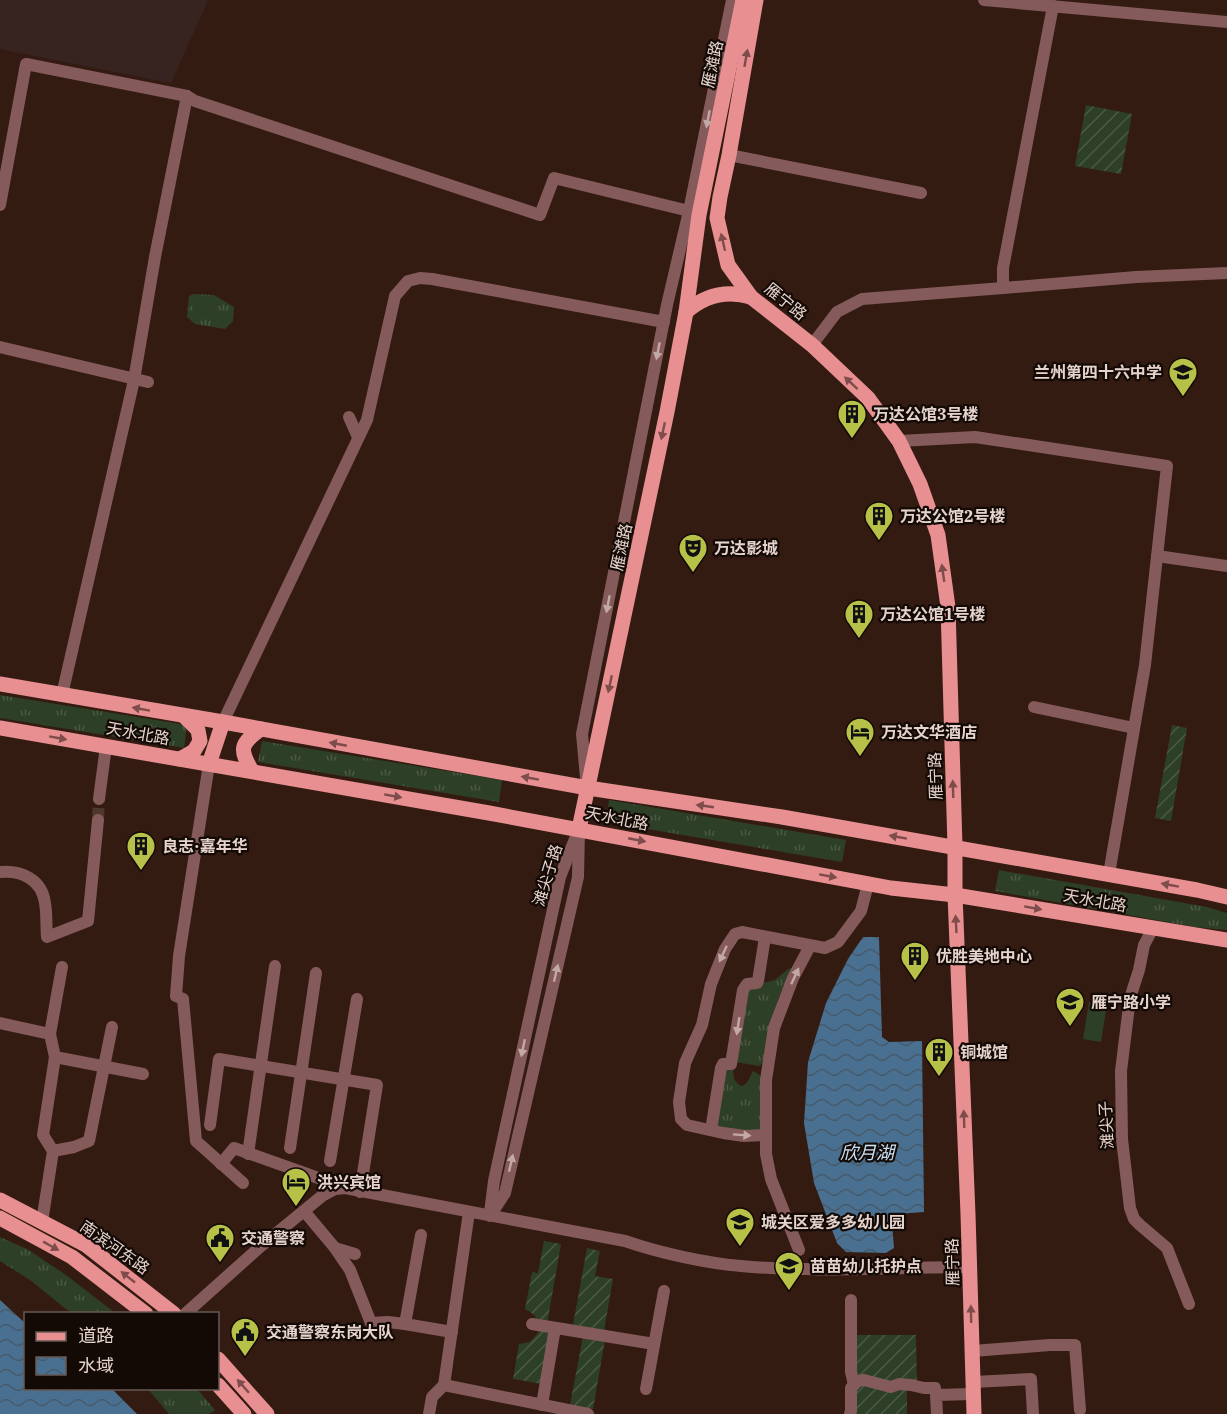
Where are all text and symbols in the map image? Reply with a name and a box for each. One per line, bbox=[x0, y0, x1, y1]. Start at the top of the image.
street label: 雁滩路 bbox=[697, 38, 727, 90]
one-way arrow bbox=[742, 48, 751, 67]
one-way arrow bbox=[703, 110, 712, 129]
one-way arrow bbox=[717, 233, 727, 251]
street label: 雁宁路 bbox=[761, 278, 811, 324]
one-way arrow bbox=[653, 342, 662, 361]
school or university icon: 兰州第四十六中学 bbox=[1167, 356, 1199, 398]
place label: 兰州第四十六中学 bbox=[1034, 362, 1162, 382]
one-way arrow bbox=[844, 376, 859, 390]
building icon: 万达公馆3号楼 bbox=[836, 398, 868, 440]
place label: 万达公馆3号楼 bbox=[873, 404, 979, 424]
one-way arrow bbox=[657, 422, 667, 440]
building icon: 万达公馆2号楼 bbox=[863, 500, 895, 542]
place label: 万达公馆2号楼 bbox=[900, 506, 1006, 526]
street label: 雁滩路 bbox=[606, 521, 636, 573]
theatre icon: 万达影城 bbox=[677, 532, 709, 574]
place label: 万达影城 bbox=[714, 538, 778, 558]
one-way arrow bbox=[939, 564, 948, 583]
one-way arrow bbox=[603, 595, 612, 614]
building icon: 万达公馆1号楼 bbox=[843, 598, 875, 640]
place label: 万达公馆1号楼 bbox=[880, 604, 986, 624]
one-way arrow bbox=[605, 674, 614, 693]
one-way arrow bbox=[132, 704, 151, 713]
hotel icon: 万达文华酒店 bbox=[844, 716, 876, 758]
street label: 天水北路 bbox=[105, 718, 171, 748]
place label: 万达文华酒店 bbox=[881, 722, 977, 742]
one-way arrow bbox=[48, 733, 67, 742]
one-way arrow bbox=[328, 739, 347, 748]
street label: 雁宁路 bbox=[924, 752, 946, 800]
one-way arrow bbox=[520, 774, 539, 783]
one-way arrow bbox=[948, 779, 957, 798]
one-way arrow bbox=[383, 792, 402, 801]
one-way arrow bbox=[696, 801, 715, 810]
street label: 天水北路 bbox=[584, 802, 650, 834]
building icon: 良志·嘉年华 bbox=[125, 830, 157, 872]
one-way arrow bbox=[888, 832, 907, 841]
place label: 良志·嘉年华 bbox=[162, 836, 248, 856]
one-way arrow bbox=[627, 836, 646, 845]
street label: 滩尖子路 bbox=[528, 841, 566, 909]
one-way arrow bbox=[819, 872, 838, 881]
one-way arrow bbox=[1160, 880, 1179, 889]
street label: 天水北路 bbox=[1062, 885, 1128, 915]
one-way arrow bbox=[1024, 904, 1043, 913]
one-way arrow bbox=[952, 914, 961, 933]
building icon: 优胜美地中心 bbox=[899, 940, 931, 982]
one-way arrow bbox=[719, 946, 728, 963]
place label: 优胜美地中心 bbox=[936, 946, 1032, 966]
one-way arrow bbox=[551, 963, 561, 982]
one-way arrow bbox=[790, 968, 799, 985]
school or university icon: 雁宁路小学 bbox=[1054, 986, 1086, 1028]
place label: 雁宁路小学 bbox=[1091, 992, 1171, 1012]
one-way arrow bbox=[733, 1016, 742, 1035]
building icon: 铜城馆 bbox=[923, 1036, 955, 1078]
one-way arrow bbox=[518, 1039, 527, 1058]
place label: 铜城馆 bbox=[960, 1042, 1008, 1062]
street label: 滩尖子 bbox=[1095, 1101, 1117, 1149]
one-way arrow bbox=[960, 1109, 969, 1128]
one-way arrow bbox=[732, 1130, 751, 1140]
water label: 欣月湖 bbox=[840, 1141, 897, 1164]
one-way arrow bbox=[507, 1153, 517, 1172]
hotel icon: 洪兴宾馆 bbox=[280, 1166, 312, 1208]
place label: 洪兴宾馆 bbox=[317, 1172, 381, 1192]
school or university icon: 城关区爱多多幼儿园 bbox=[724, 1206, 756, 1248]
place label: 城关区爱多多幼儿园 bbox=[761, 1212, 905, 1232]
street label: 南滨河东路 bbox=[76, 1216, 154, 1278]
public building icon: 交通警察 bbox=[204, 1222, 236, 1264]
place label: 交通警察 bbox=[241, 1228, 305, 1248]
street label: 雁宁路 bbox=[942, 1238, 962, 1286]
one-way arrow bbox=[43, 1241, 60, 1251]
school or university icon: 苗苗幼儿托护点 bbox=[773, 1250, 805, 1292]
place label: 苗苗幼儿托护点 bbox=[810, 1256, 922, 1276]
one-way arrow bbox=[120, 1272, 135, 1284]
one-way arrow bbox=[966, 1304, 976, 1323]
legend bbox=[24, 1312, 219, 1390]
public building icon: 交通警察东岗大队 bbox=[229, 1316, 261, 1358]
place label: 交通警察东岗大队 bbox=[266, 1322, 394, 1342]
text: 道路 bbox=[78, 1324, 114, 1347]
text: 水域 bbox=[78, 1354, 114, 1377]
one-way arrow bbox=[237, 1379, 250, 1394]

